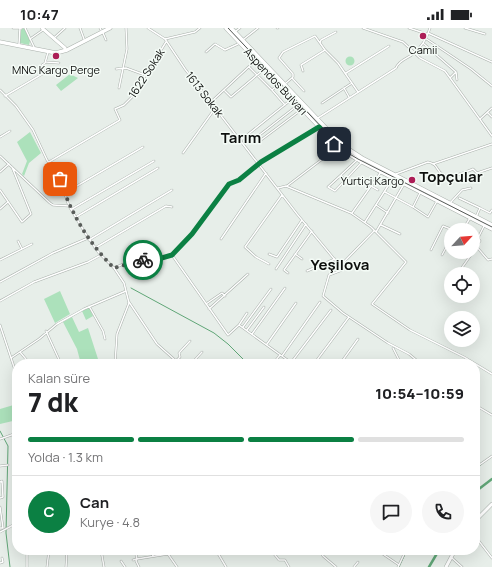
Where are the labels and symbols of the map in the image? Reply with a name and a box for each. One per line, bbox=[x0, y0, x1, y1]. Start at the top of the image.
marker: Camii bbox=[418, 31, 428, 41]
place label: Camii bbox=[409, 42, 437, 57]
street label: Aspendos Bulvarı bbox=[241, 44, 311, 118]
street label: 1622 Sokak bbox=[124, 45, 168, 101]
marker: MNG Kargo Perge bbox=[51, 51, 61, 61]
place label: MNG Kargo Perge bbox=[12, 62, 101, 77]
street label: 1613 Sokak bbox=[183, 68, 228, 120]
district label: Tarım bbox=[221, 127, 261, 148]
pin bbox=[317, 127, 351, 161]
pin bbox=[43, 162, 77, 196]
district label: Topçular bbox=[419, 166, 483, 187]
place label: Yurtiçi Kargo bbox=[341, 173, 404, 188]
marker: Yurtiçi Kargo bbox=[407, 175, 417, 185]
north arrow bbox=[444, 223, 480, 259]
courier bbox=[123, 240, 163, 280]
district label: Yeşilova bbox=[311, 254, 370, 275]

